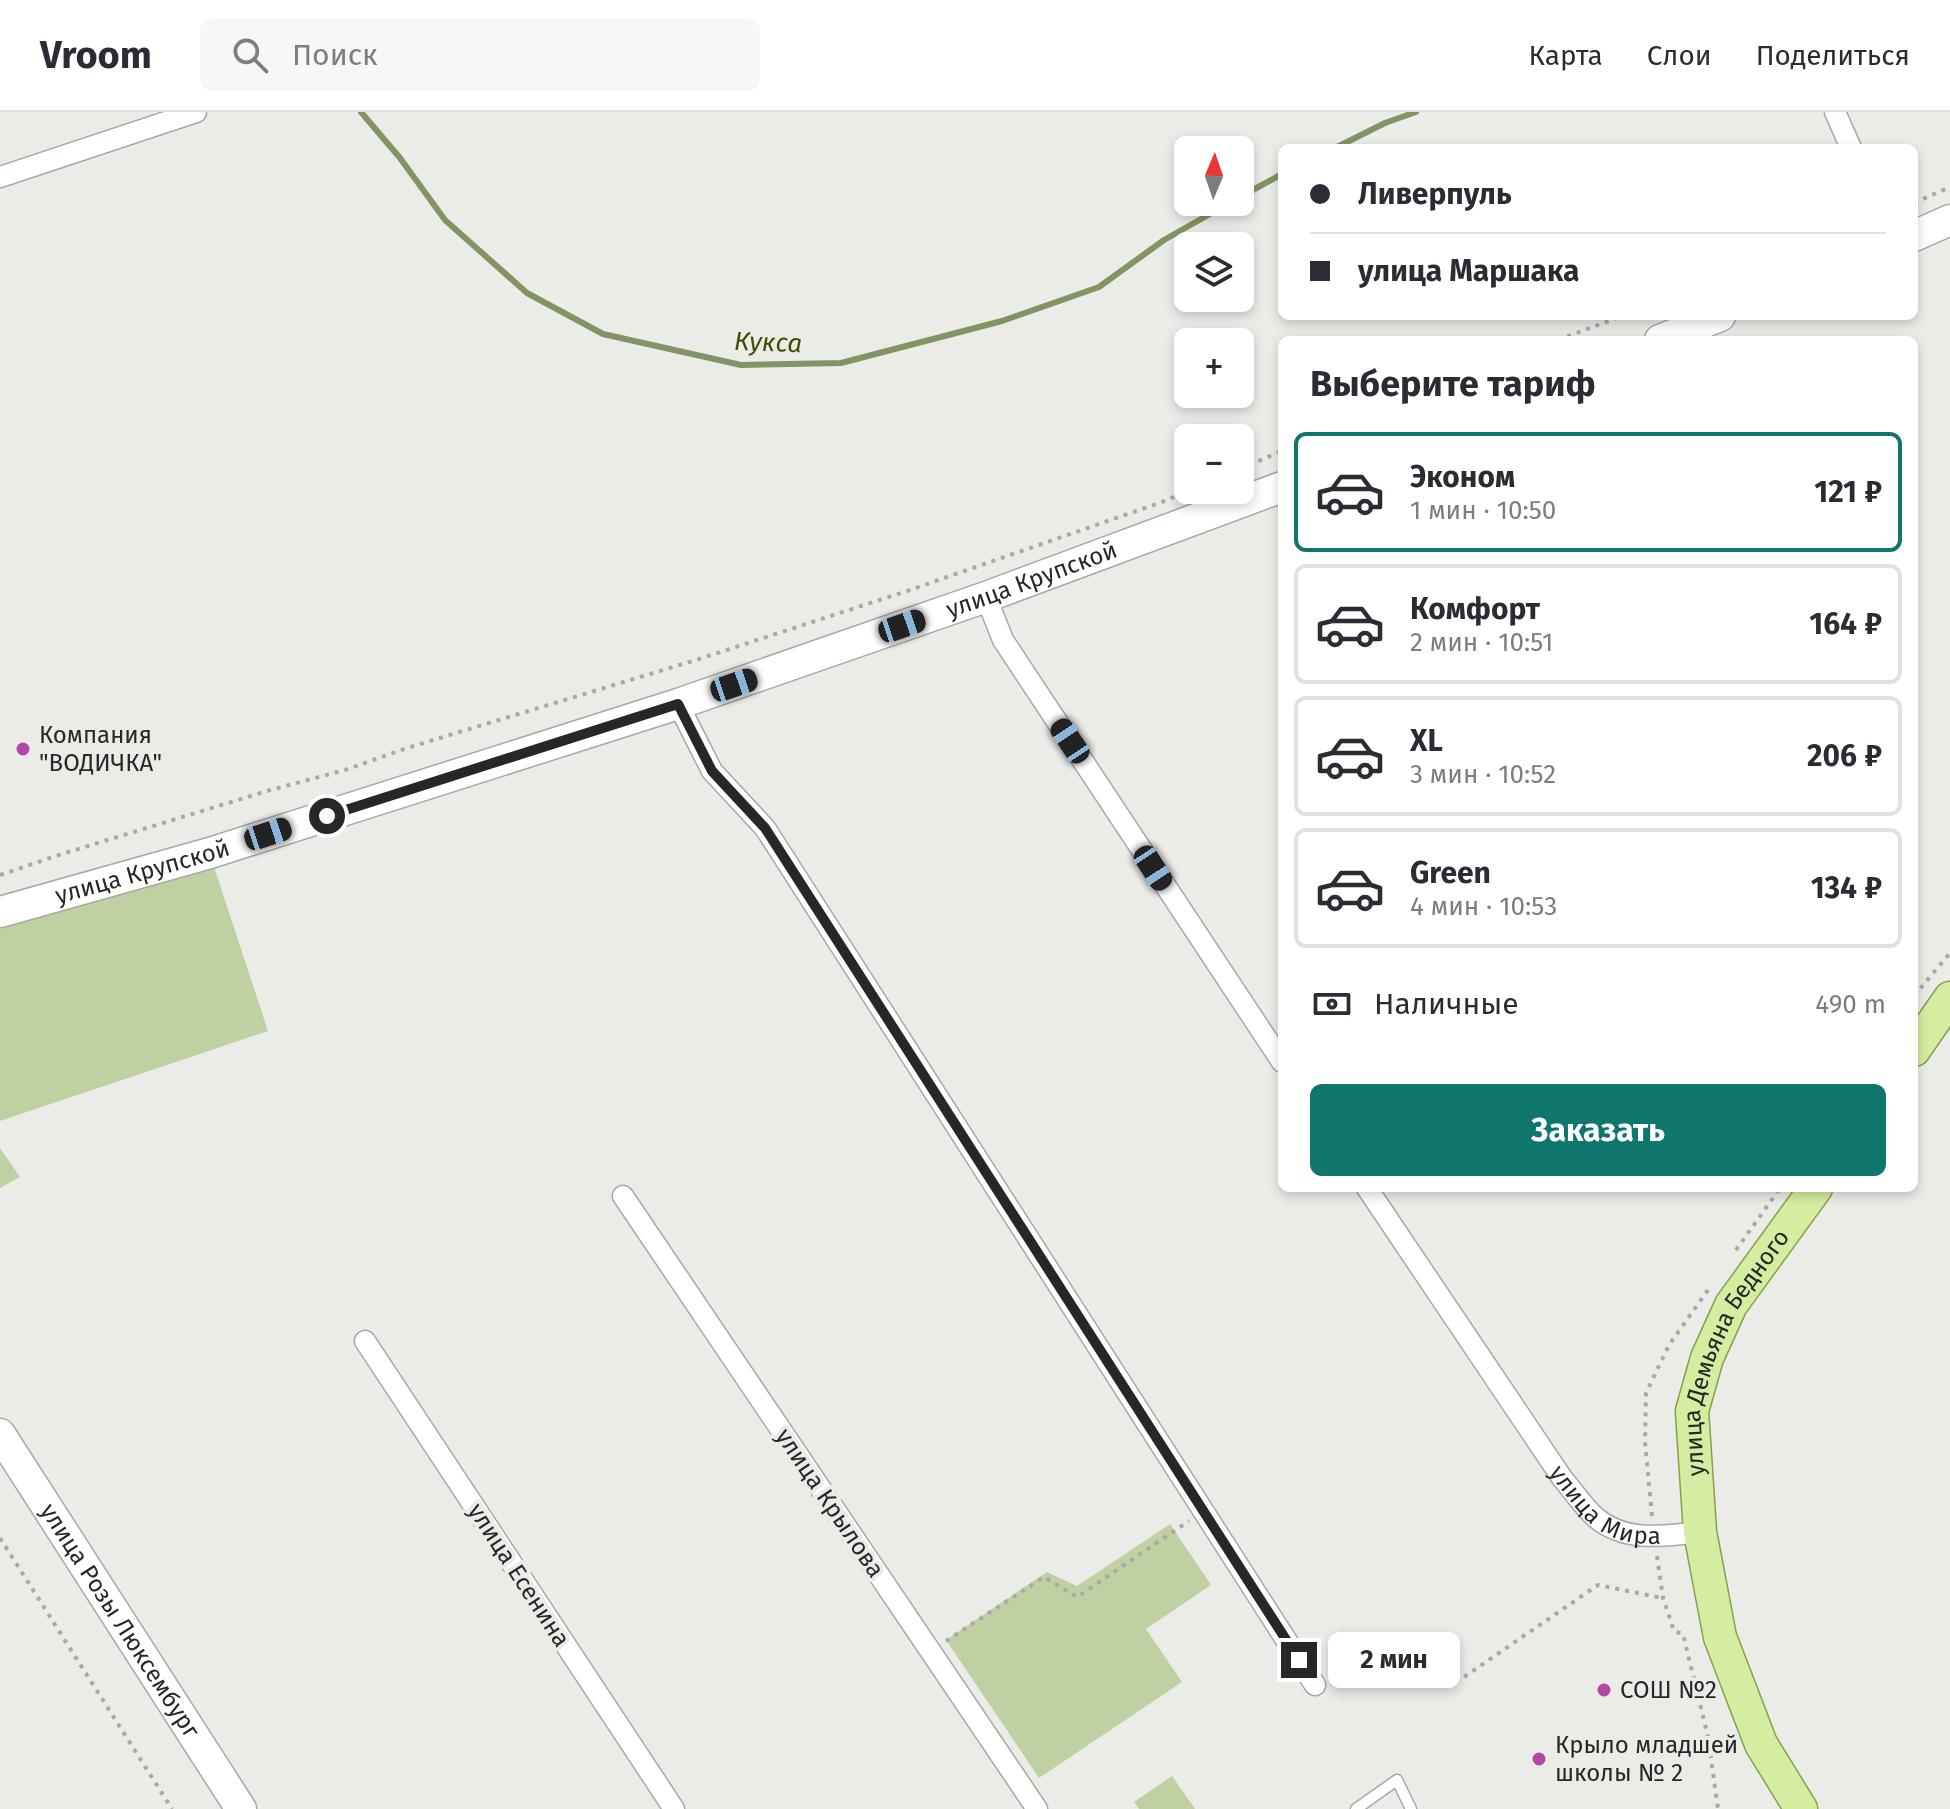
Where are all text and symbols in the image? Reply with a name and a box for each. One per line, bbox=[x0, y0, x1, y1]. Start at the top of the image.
search box bbox=[200, 19, 760, 91]
text: Vroom bbox=[40, 32, 152, 78]
icon: search bbox=[228, 33, 272, 77]
text: Поиск bbox=[292, 37, 378, 73]
text: Карта bbox=[1528, 39, 1603, 72]
text: Слои bbox=[1647, 39, 1712, 72]
text: Поделиться bbox=[1756, 39, 1910, 72]
north arrow bbox=[1174, 136, 1254, 216]
map controls bbox=[1174, 136, 1254, 504]
text: Ливерпуль bbox=[1358, 176, 1512, 212]
button: layers bbox=[1174, 232, 1254, 312]
text: улица Маршака bbox=[1358, 253, 1580, 289]
water label: Кукса bbox=[733, 326, 803, 359]
button: + bbox=[1174, 328, 1254, 408]
text: Выберите тариф bbox=[1310, 362, 1596, 406]
button: − bbox=[1174, 424, 1254, 504]
icon: car bbox=[1314, 456, 1386, 528]
text: Эконом bbox=[1410, 459, 1515, 495]
text: 121 ₽ bbox=[1814, 474, 1882, 510]
text: 1 мин · 10:50 bbox=[1410, 495, 1556, 526]
street label: улица Крупской bbox=[942, 536, 1121, 624]
icon: car bbox=[1314, 588, 1386, 660]
text: Комфорт bbox=[1410, 591, 1540, 627]
text: 164 ₽ bbox=[1809, 606, 1882, 642]
car bbox=[875, 607, 929, 645]
text: 2 мин · 10:51 bbox=[1410, 627, 1553, 658]
car bbox=[707, 666, 761, 704]
car bbox=[1047, 714, 1093, 768]
icon: car bbox=[1314, 720, 1386, 792]
place label: Компания "ВОДИЧКА" bbox=[39, 721, 162, 777]
text: XL bbox=[1410, 723, 1443, 759]
text: 206 ₽ bbox=[1807, 738, 1882, 774]
marker: Компания "ВОДИЧКА" bbox=[14, 740, 32, 758]
text: 3 мин · 10:52 bbox=[1410, 759, 1556, 790]
route start bbox=[309, 798, 345, 834]
car bbox=[241, 815, 295, 853]
street label: улица Крупской bbox=[52, 834, 233, 910]
car bbox=[1130, 841, 1176, 895]
icon: car bbox=[1314, 852, 1386, 924]
text: Green bbox=[1410, 855, 1491, 891]
text: 134 ₽ bbox=[1811, 870, 1882, 906]
text: 4 мин · 10:53 bbox=[1410, 891, 1557, 922]
icon: cash bbox=[1310, 982, 1354, 1026]
text: Наличные bbox=[1374, 986, 1519, 1022]
text: 490 m bbox=[1815, 989, 1886, 1020]
button: Заказать bbox=[1310, 1084, 1886, 1176]
street label: улица Демьяна Бедного bbox=[1678, 1224, 1795, 1477]
street label: улица Крылова bbox=[770, 1423, 890, 1583]
street label: улица Мира bbox=[1544, 1460, 1661, 1550]
street label: улица Розы Люксембург bbox=[34, 1498, 206, 1744]
street label: улица Есенина bbox=[462, 1498, 576, 1652]
callout: 2 мин bbox=[1327, 1632, 1459, 1688]
route end bbox=[1281, 1642, 1317, 1678]
text: 2 мин bbox=[1360, 1644, 1428, 1675]
place label: СОШ №2 bbox=[1620, 1676, 1717, 1704]
marker: СОШ №2 bbox=[1595, 1681, 1613, 1699]
place label: Крыло младшей школы № 2 bbox=[1555, 1731, 1738, 1787]
marker: Крыло младшей школы № 2 bbox=[1530, 1750, 1548, 1768]

